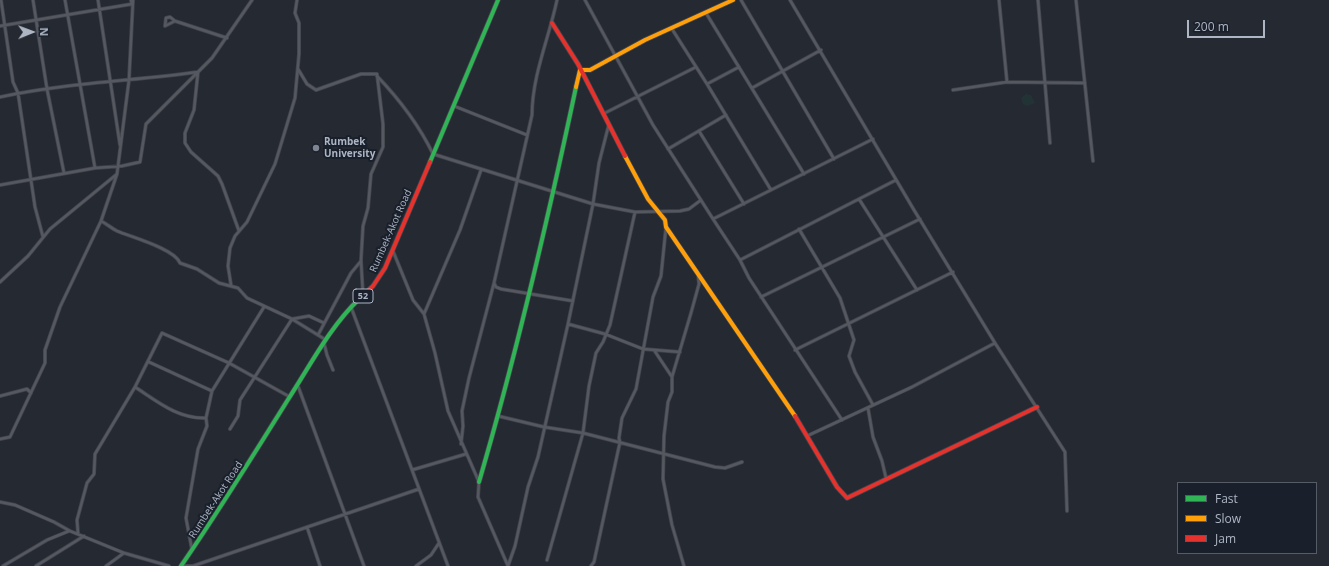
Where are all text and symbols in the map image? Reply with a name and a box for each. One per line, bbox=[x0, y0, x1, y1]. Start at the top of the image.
north arrow bbox=[12, 12, 52, 52]
scale bar bbox=[1189, 12, 1267, 38]
text: 200 m bbox=[1194, 18, 1229, 35]
text: N bbox=[37, 27, 52, 36]
place label: Rumbek University bbox=[324, 136, 375, 160]
marker: Rumbek University bbox=[311, 143, 321, 153]
street label: Rumbek-Akot Road bbox=[367, 188, 415, 274]
road number: 52 bbox=[353, 289, 373, 303]
street label: Rumbek-Akot Road bbox=[187, 459, 245, 541]
legend bbox=[1177, 482, 1317, 554]
text: Fast bbox=[1215, 490, 1238, 507]
text: Slow bbox=[1215, 510, 1241, 527]
text: Jam bbox=[1215, 530, 1236, 547]

